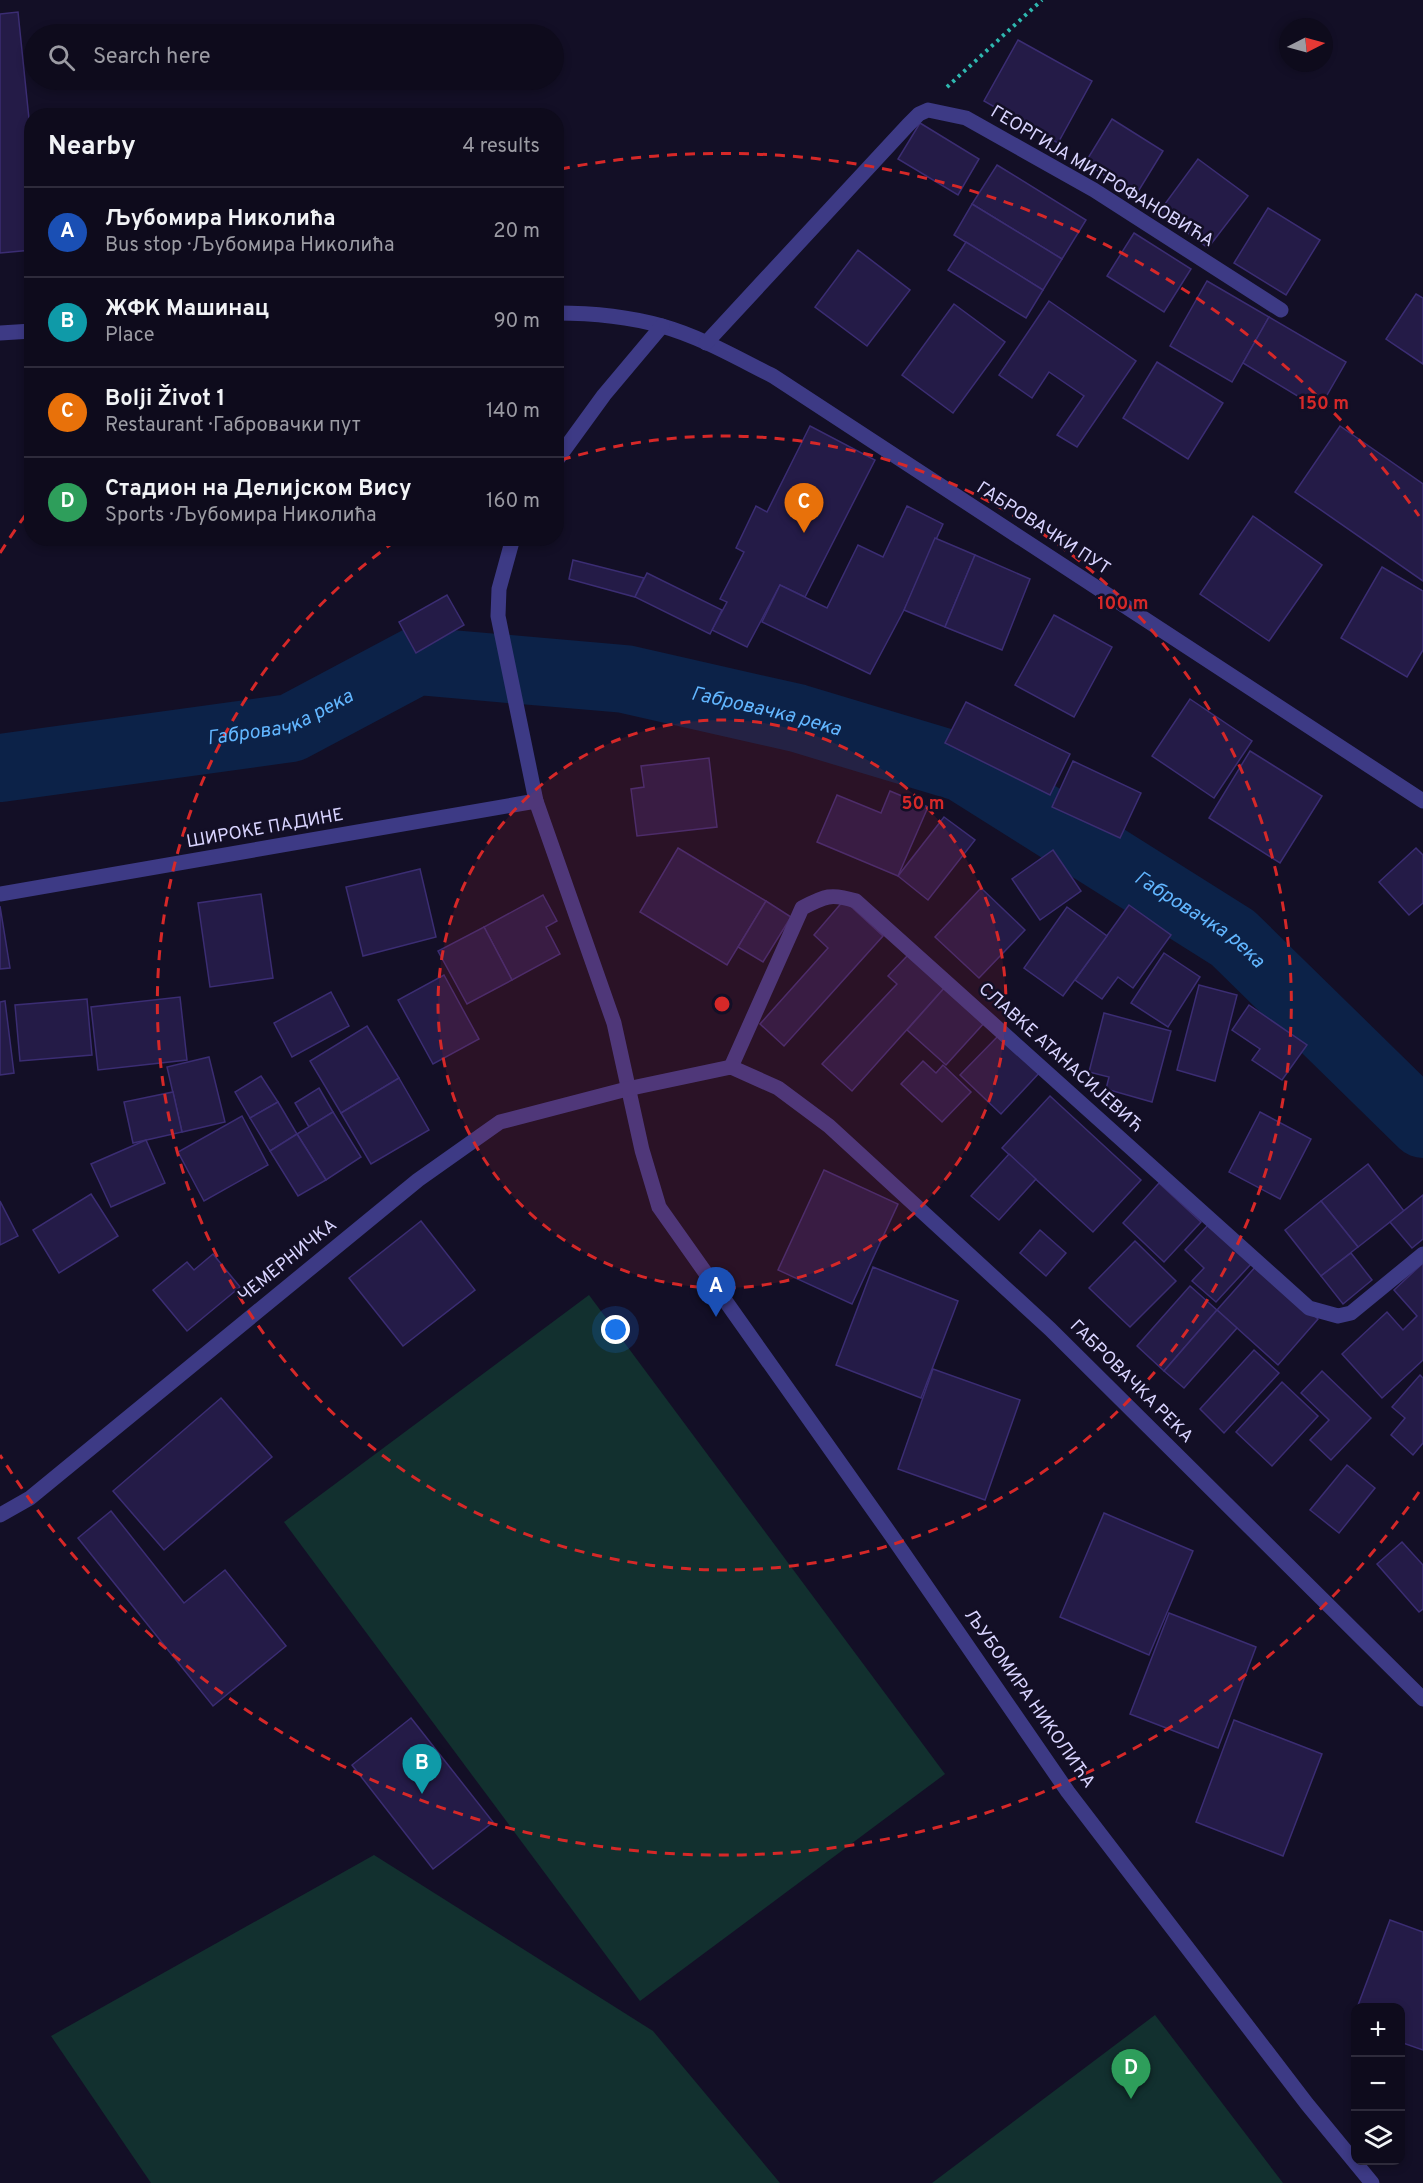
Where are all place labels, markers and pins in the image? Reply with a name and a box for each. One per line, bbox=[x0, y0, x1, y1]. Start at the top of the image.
pin: C bbox=[784, 484, 824, 533]
centre of rings bbox=[712, 994, 732, 1014]
pin: A bbox=[696, 1268, 736, 1317]
pin: B bbox=[402, 1744, 442, 1794]
pin: D bbox=[1112, 2050, 1150, 2099]

